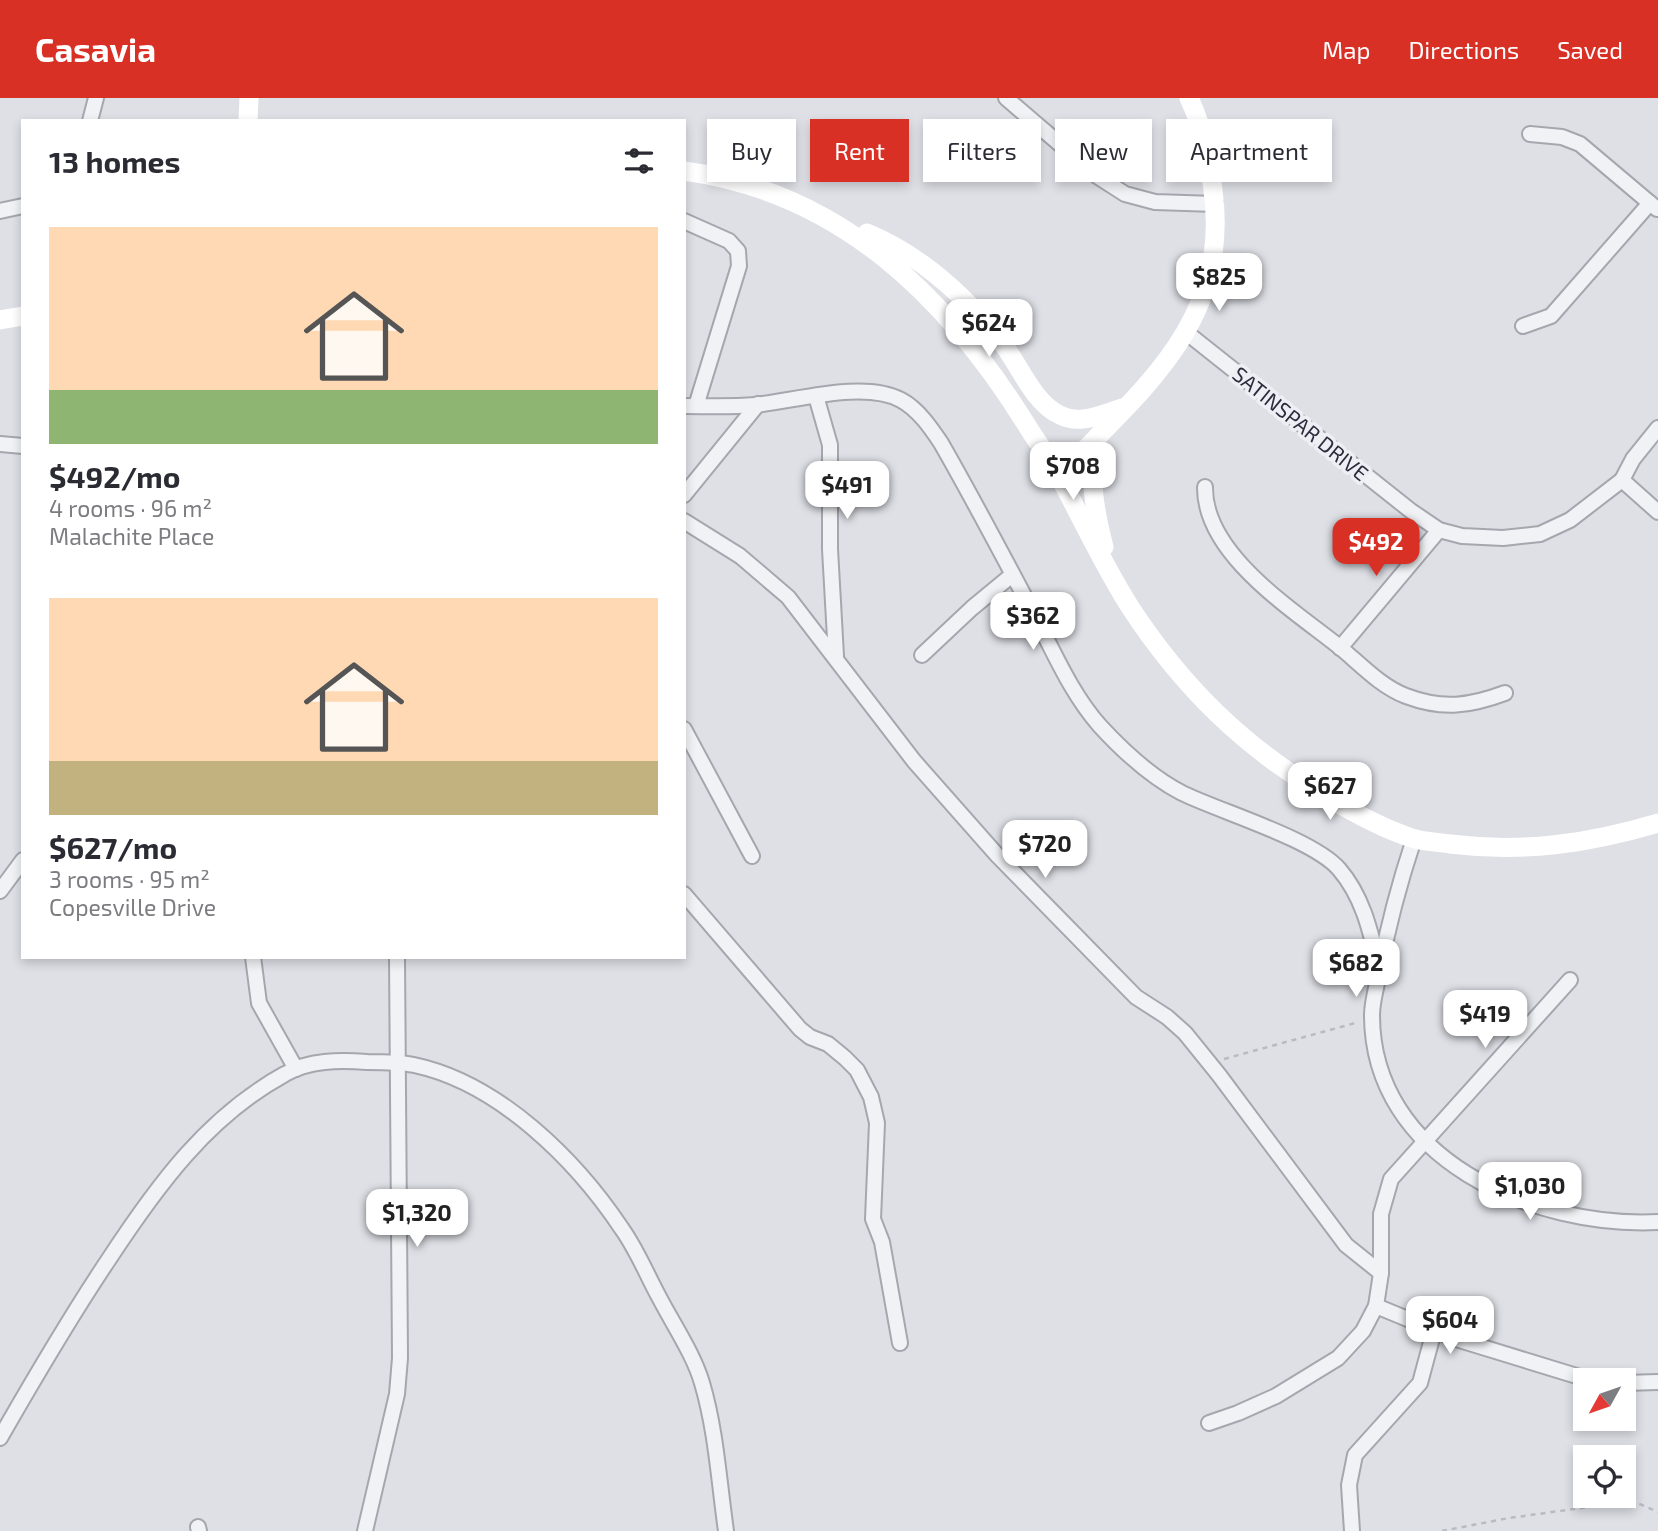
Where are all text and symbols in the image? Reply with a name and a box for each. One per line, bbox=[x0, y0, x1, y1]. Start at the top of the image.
text: Casavia bbox=[35, 29, 156, 69]
text: Map bbox=[1322, 35, 1370, 64]
text: Directions bbox=[1408, 35, 1519, 64]
text: Saved bbox=[1557, 35, 1623, 64]
chip: Buy bbox=[707, 119, 796, 182]
chip: Rent bbox=[810, 119, 909, 182]
chip: Filters bbox=[923, 119, 1041, 182]
chip: New bbox=[1055, 119, 1152, 182]
chip: Apartment bbox=[1166, 119, 1332, 182]
icon: filters bbox=[620, 142, 658, 180]
text: 13 homes bbox=[49, 143, 180, 179]
pin: $825 bbox=[1178, 254, 1260, 313]
text: $825 bbox=[1192, 262, 1246, 290]
icon: home bbox=[291, 273, 417, 399]
pin: $624 bbox=[948, 300, 1030, 359]
text: $624 bbox=[962, 308, 1016, 336]
street label: SATINSPAR DRIVE bbox=[1228, 361, 1374, 485]
pin: $708 bbox=[1032, 442, 1114, 502]
text: $708 bbox=[1046, 451, 1100, 479]
text: $492/mo bbox=[49, 458, 180, 494]
pin: $491 bbox=[806, 462, 888, 521]
text: $491 bbox=[821, 470, 873, 498]
text: 4 rooms · 96 m² bbox=[49, 494, 212, 522]
pin: $492 bbox=[1335, 518, 1417, 578]
text: Malachite Place bbox=[49, 522, 214, 550]
text: $492 bbox=[1349, 527, 1403, 555]
pin: $362 bbox=[992, 592, 1074, 652]
text: $362 bbox=[1006, 601, 1060, 629]
icon: home bbox=[291, 644, 417, 770]
pin: $627 bbox=[1289, 762, 1371, 822]
text: $627 bbox=[1304, 771, 1356, 799]
pin: $720 bbox=[1004, 820, 1086, 880]
text: $627/mo bbox=[49, 829, 177, 865]
text: $720 bbox=[1018, 829, 1072, 857]
text: 3 rooms · 95 m² bbox=[49, 865, 210, 893]
text: Copesville Drive bbox=[49, 893, 216, 921]
pin: $682 bbox=[1315, 940, 1397, 999]
text: $682 bbox=[1329, 948, 1383, 976]
pin: $419 bbox=[1444, 990, 1526, 1050]
text: $419 bbox=[1459, 999, 1511, 1027]
pin: $1,030 bbox=[1473, 1162, 1587, 1222]
text: $1,030 bbox=[1495, 1171, 1565, 1199]
pin: $1,320 bbox=[360, 1190, 474, 1249]
text: $1,320 bbox=[382, 1198, 452, 1226]
pin: $604 bbox=[1409, 1296, 1491, 1356]
text: $604 bbox=[1422, 1305, 1478, 1333]
north arrow bbox=[1573, 1368, 1636, 1432]
map controls bbox=[1573, 1368, 1636, 1508]
button: locate bbox=[1573, 1445, 1636, 1508]

